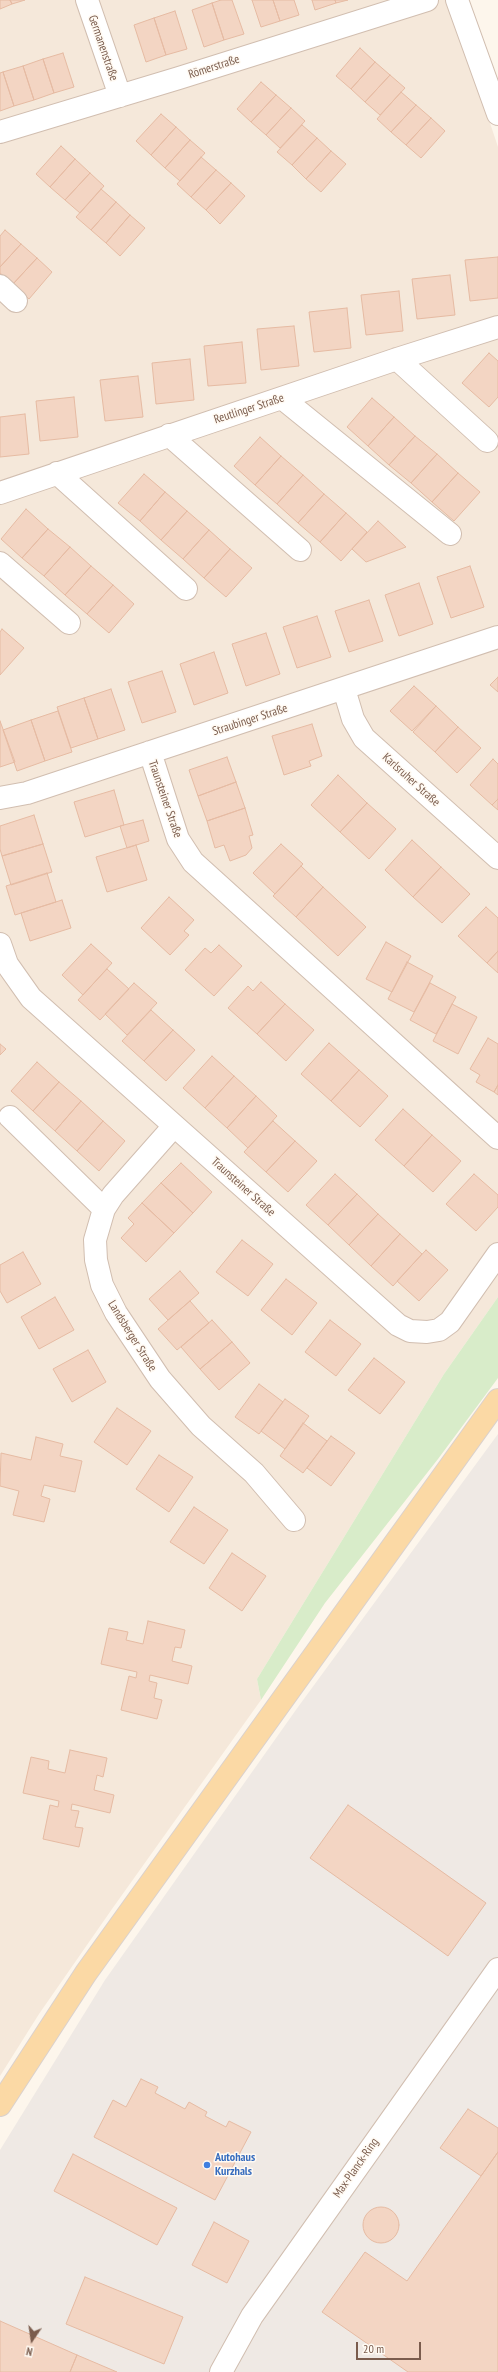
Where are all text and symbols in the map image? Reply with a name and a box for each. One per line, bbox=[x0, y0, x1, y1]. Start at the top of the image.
street label: Germanenstraße bbox=[85, 13, 121, 83]
street label: Römerstraße bbox=[187, 52, 241, 82]
street label: Reutlinger Straße bbox=[212, 391, 286, 427]
street label: Straubinger Straße bbox=[211, 701, 289, 739]
street label: Karlsruher Straße bbox=[379, 750, 443, 810]
street label: Traunsteiner Straße bbox=[145, 758, 185, 840]
street label: Traunsteiner Straße bbox=[208, 1155, 278, 1219]
street label: Landsberger Straße bbox=[104, 1298, 160, 1374]
street label: Max-Planck-Ring bbox=[330, 2135, 382, 2201]
place label: Autohaus Kurzhals bbox=[215, 2151, 255, 2179]
marker: Autohaus Kurzhals bbox=[202, 2160, 212, 2170]
north arrow bbox=[12, 2320, 52, 2360]
scale bar bbox=[358, 2334, 423, 2360]
text: 20 m bbox=[363, 2341, 384, 2356]
text: N bbox=[25, 2344, 34, 2359]

